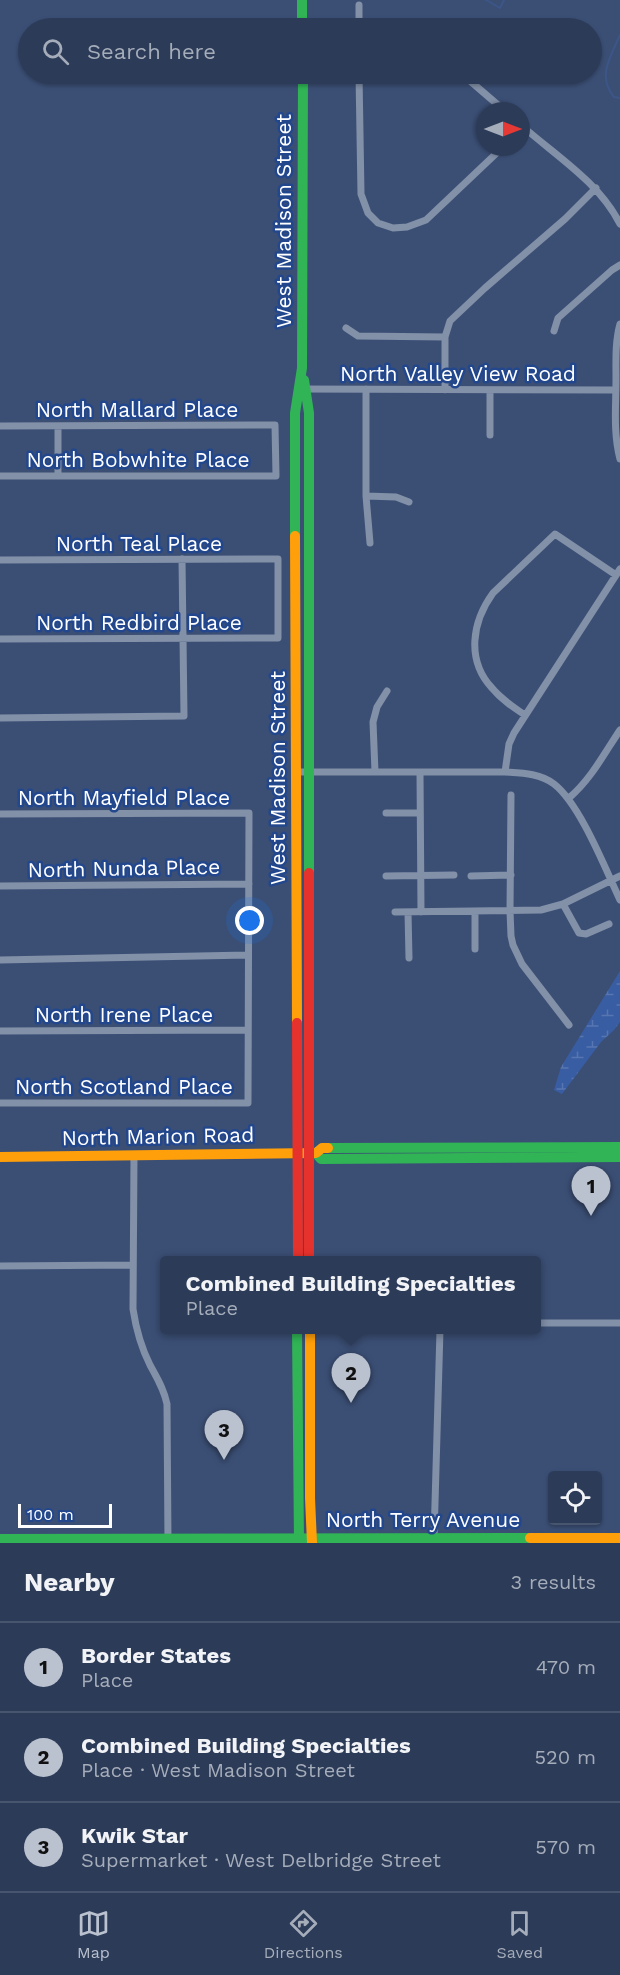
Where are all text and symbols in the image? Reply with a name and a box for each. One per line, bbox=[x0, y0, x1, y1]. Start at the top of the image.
search box bbox=[18, 18, 602, 84]
icon: search bbox=[39, 35, 72, 68]
text: Search here bbox=[87, 39, 216, 64]
north arrow bbox=[476, 102, 530, 156]
street label: West Madison Street bbox=[271, 114, 296, 328]
street label: North Valley View Road bbox=[340, 361, 576, 386]
street label: North Mallard Place bbox=[36, 397, 238, 422]
street label: North Bobwhite Place bbox=[26, 447, 250, 472]
street label: North Teal Place bbox=[56, 531, 222, 556]
street label: North Redbird Place bbox=[36, 610, 242, 635]
street label: West Madison Street bbox=[265, 671, 290, 885]
street label: North Mayfield Place bbox=[18, 785, 230, 810]
street label: North Nunda Place bbox=[27, 854, 221, 882]
your location bbox=[235, 906, 264, 935]
street label: North Irene Place bbox=[35, 1002, 213, 1027]
street label: North Scotland Place bbox=[15, 1074, 233, 1099]
street label: North Marion Road bbox=[61, 1122, 255, 1150]
pin: 1 bbox=[572, 1166, 610, 1216]
popup bbox=[160, 1256, 541, 1334]
text: Combined Building Specialties bbox=[186, 1271, 515, 1296]
text: Place bbox=[186, 1296, 238, 1320]
pin: 2 bbox=[332, 1354, 370, 1403]
pin: 3 bbox=[204, 1410, 244, 1460]
map controls bbox=[548, 1471, 602, 1525]
button: locate bbox=[548, 1471, 602, 1525]
scale bar bbox=[18, 1501, 112, 1528]
text: 100 m bbox=[27, 1505, 74, 1524]
street label: North Terry Avenue bbox=[326, 1507, 520, 1532]
text: Nearby bbox=[24, 1567, 115, 1597]
text: 3 results bbox=[511, 1570, 596, 1594]
text: Border States bbox=[81, 1643, 231, 1668]
text: 1 bbox=[39, 1655, 48, 1679]
text: 470 m bbox=[536, 1655, 596, 1679]
text: Place bbox=[81, 1668, 133, 1692]
text: Combined Building Specialties bbox=[81, 1733, 411, 1758]
text: 2 bbox=[38, 1745, 49, 1769]
text: 520 m bbox=[534, 1745, 596, 1769]
text: Place · West Madison Street bbox=[81, 1758, 355, 1782]
text: Kwik Star bbox=[81, 1823, 188, 1848]
text: 3 bbox=[38, 1835, 49, 1859]
text: 570 m bbox=[535, 1835, 596, 1859]
text: Supermarket · West Delbridge Street bbox=[81, 1848, 441, 1872]
tab: Map bbox=[77, 1907, 110, 1962]
tab: Directions bbox=[264, 1907, 343, 1962]
tab: Saved bbox=[497, 1907, 543, 1962]

